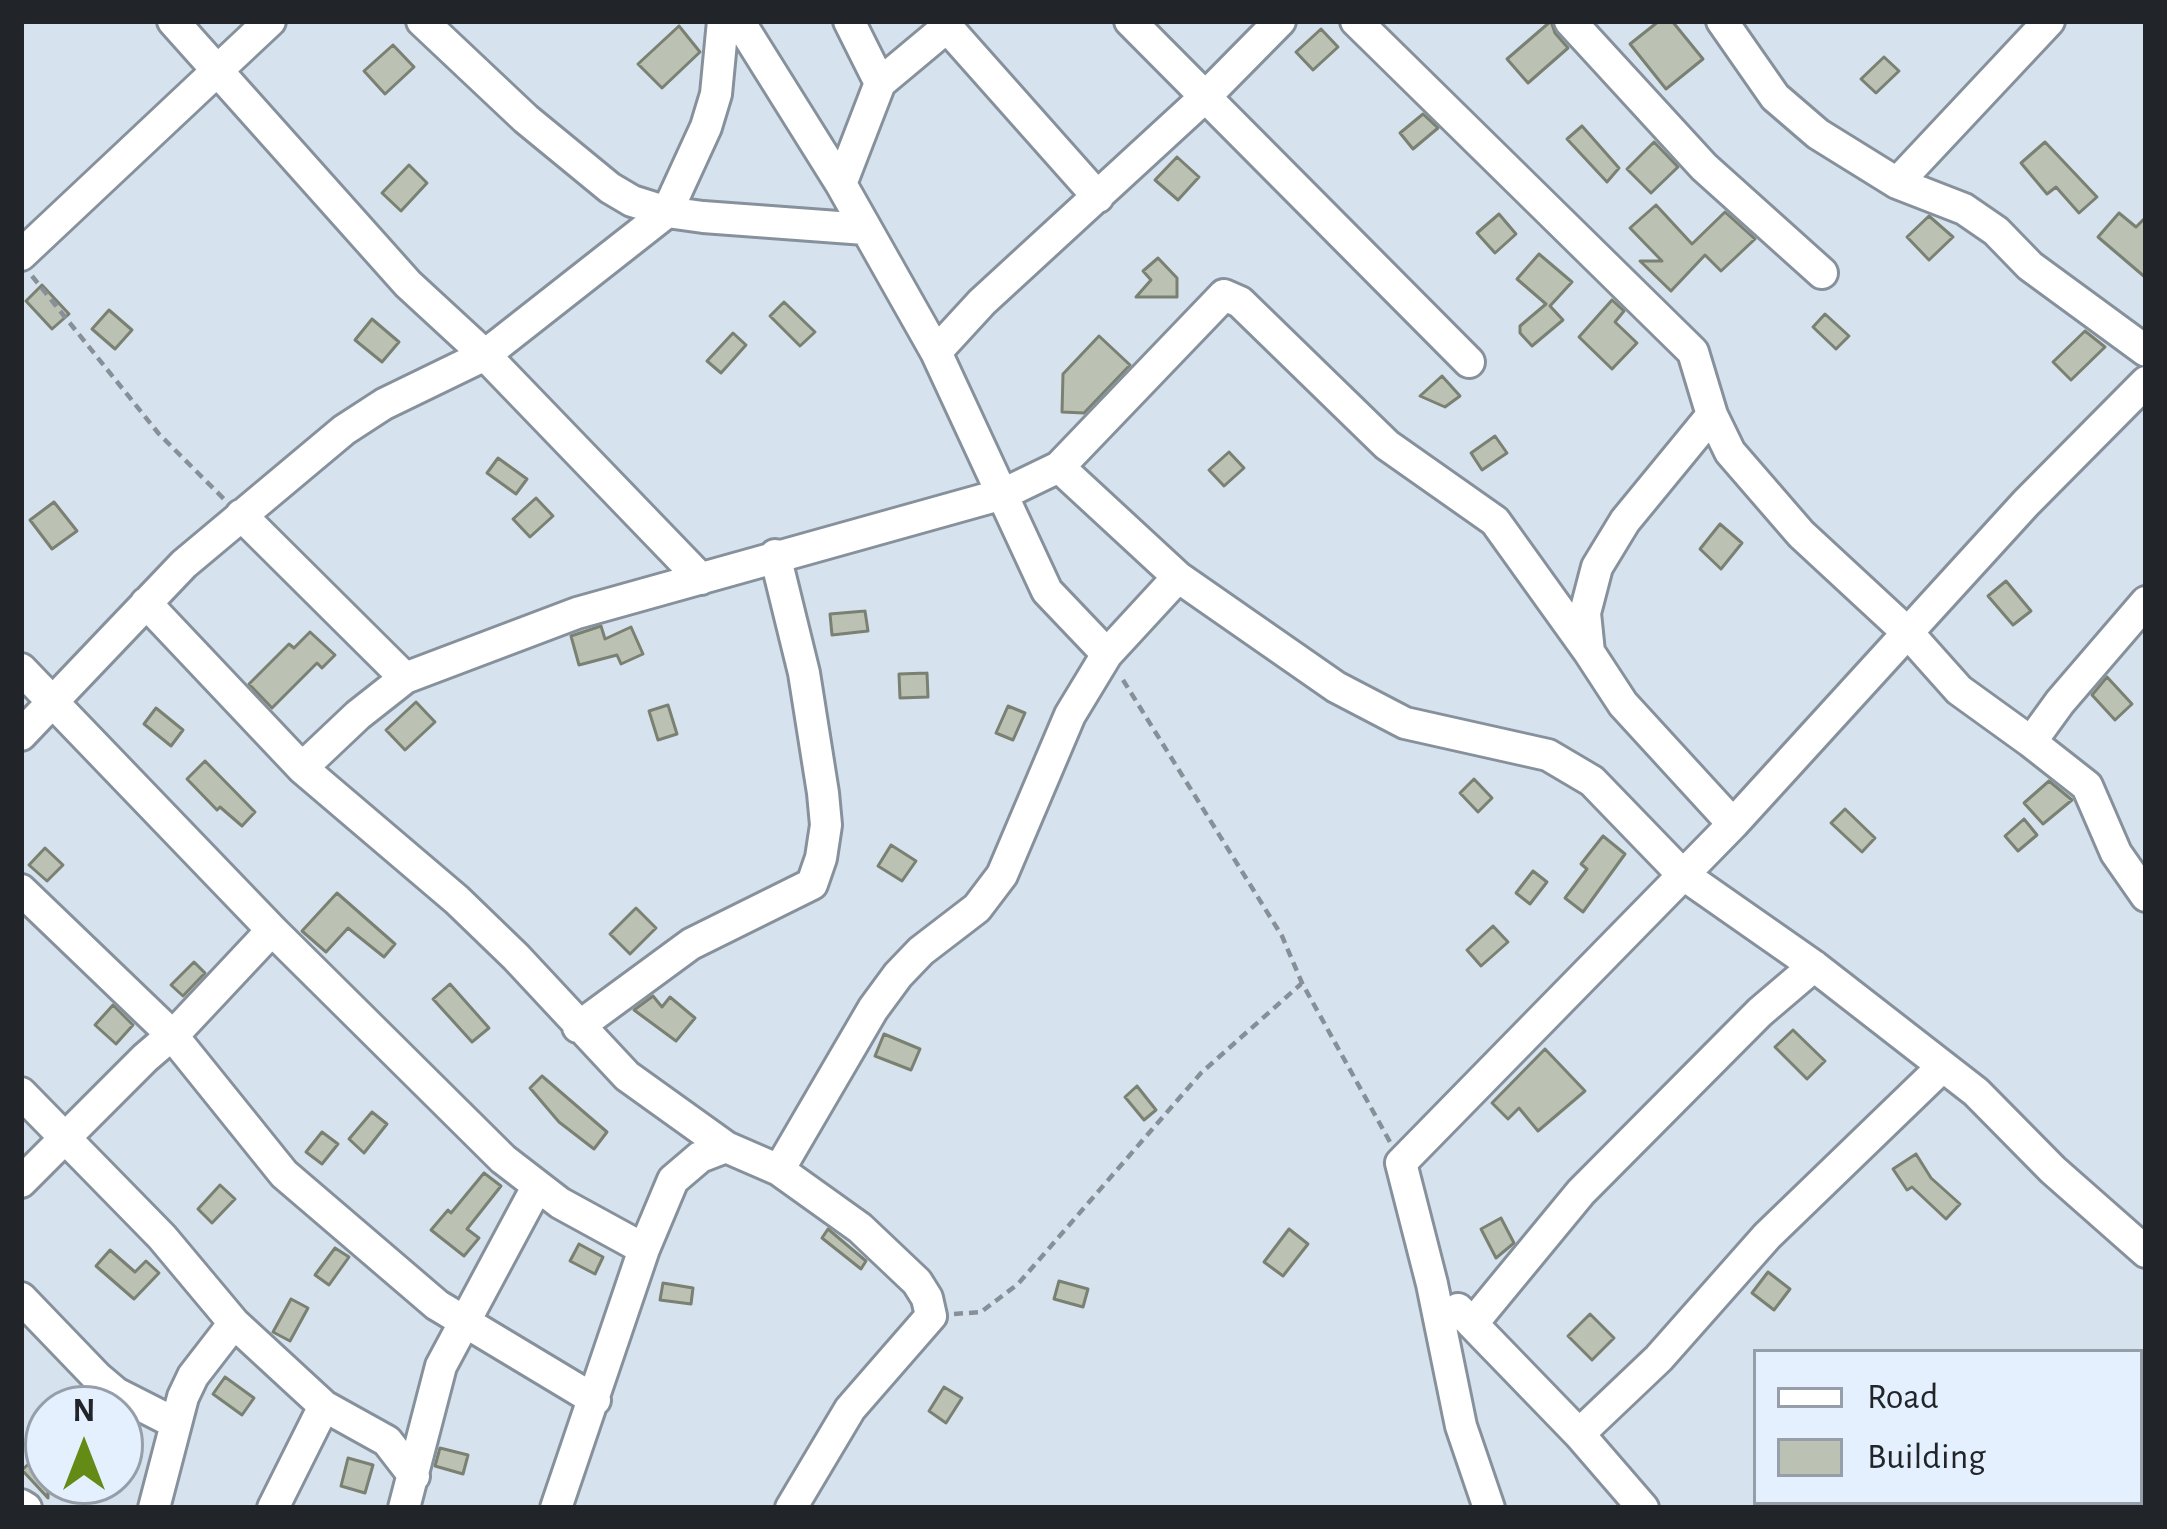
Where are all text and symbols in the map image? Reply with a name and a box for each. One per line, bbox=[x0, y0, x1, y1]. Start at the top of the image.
legend bbox=[1753, 1349, 2143, 1505]
text: Road bbox=[1867, 1379, 1939, 1415]
north arrow bbox=[24, 1385, 144, 1505]
text: N bbox=[73, 1395, 95, 1428]
text: Building bbox=[1867, 1439, 1986, 1475]

